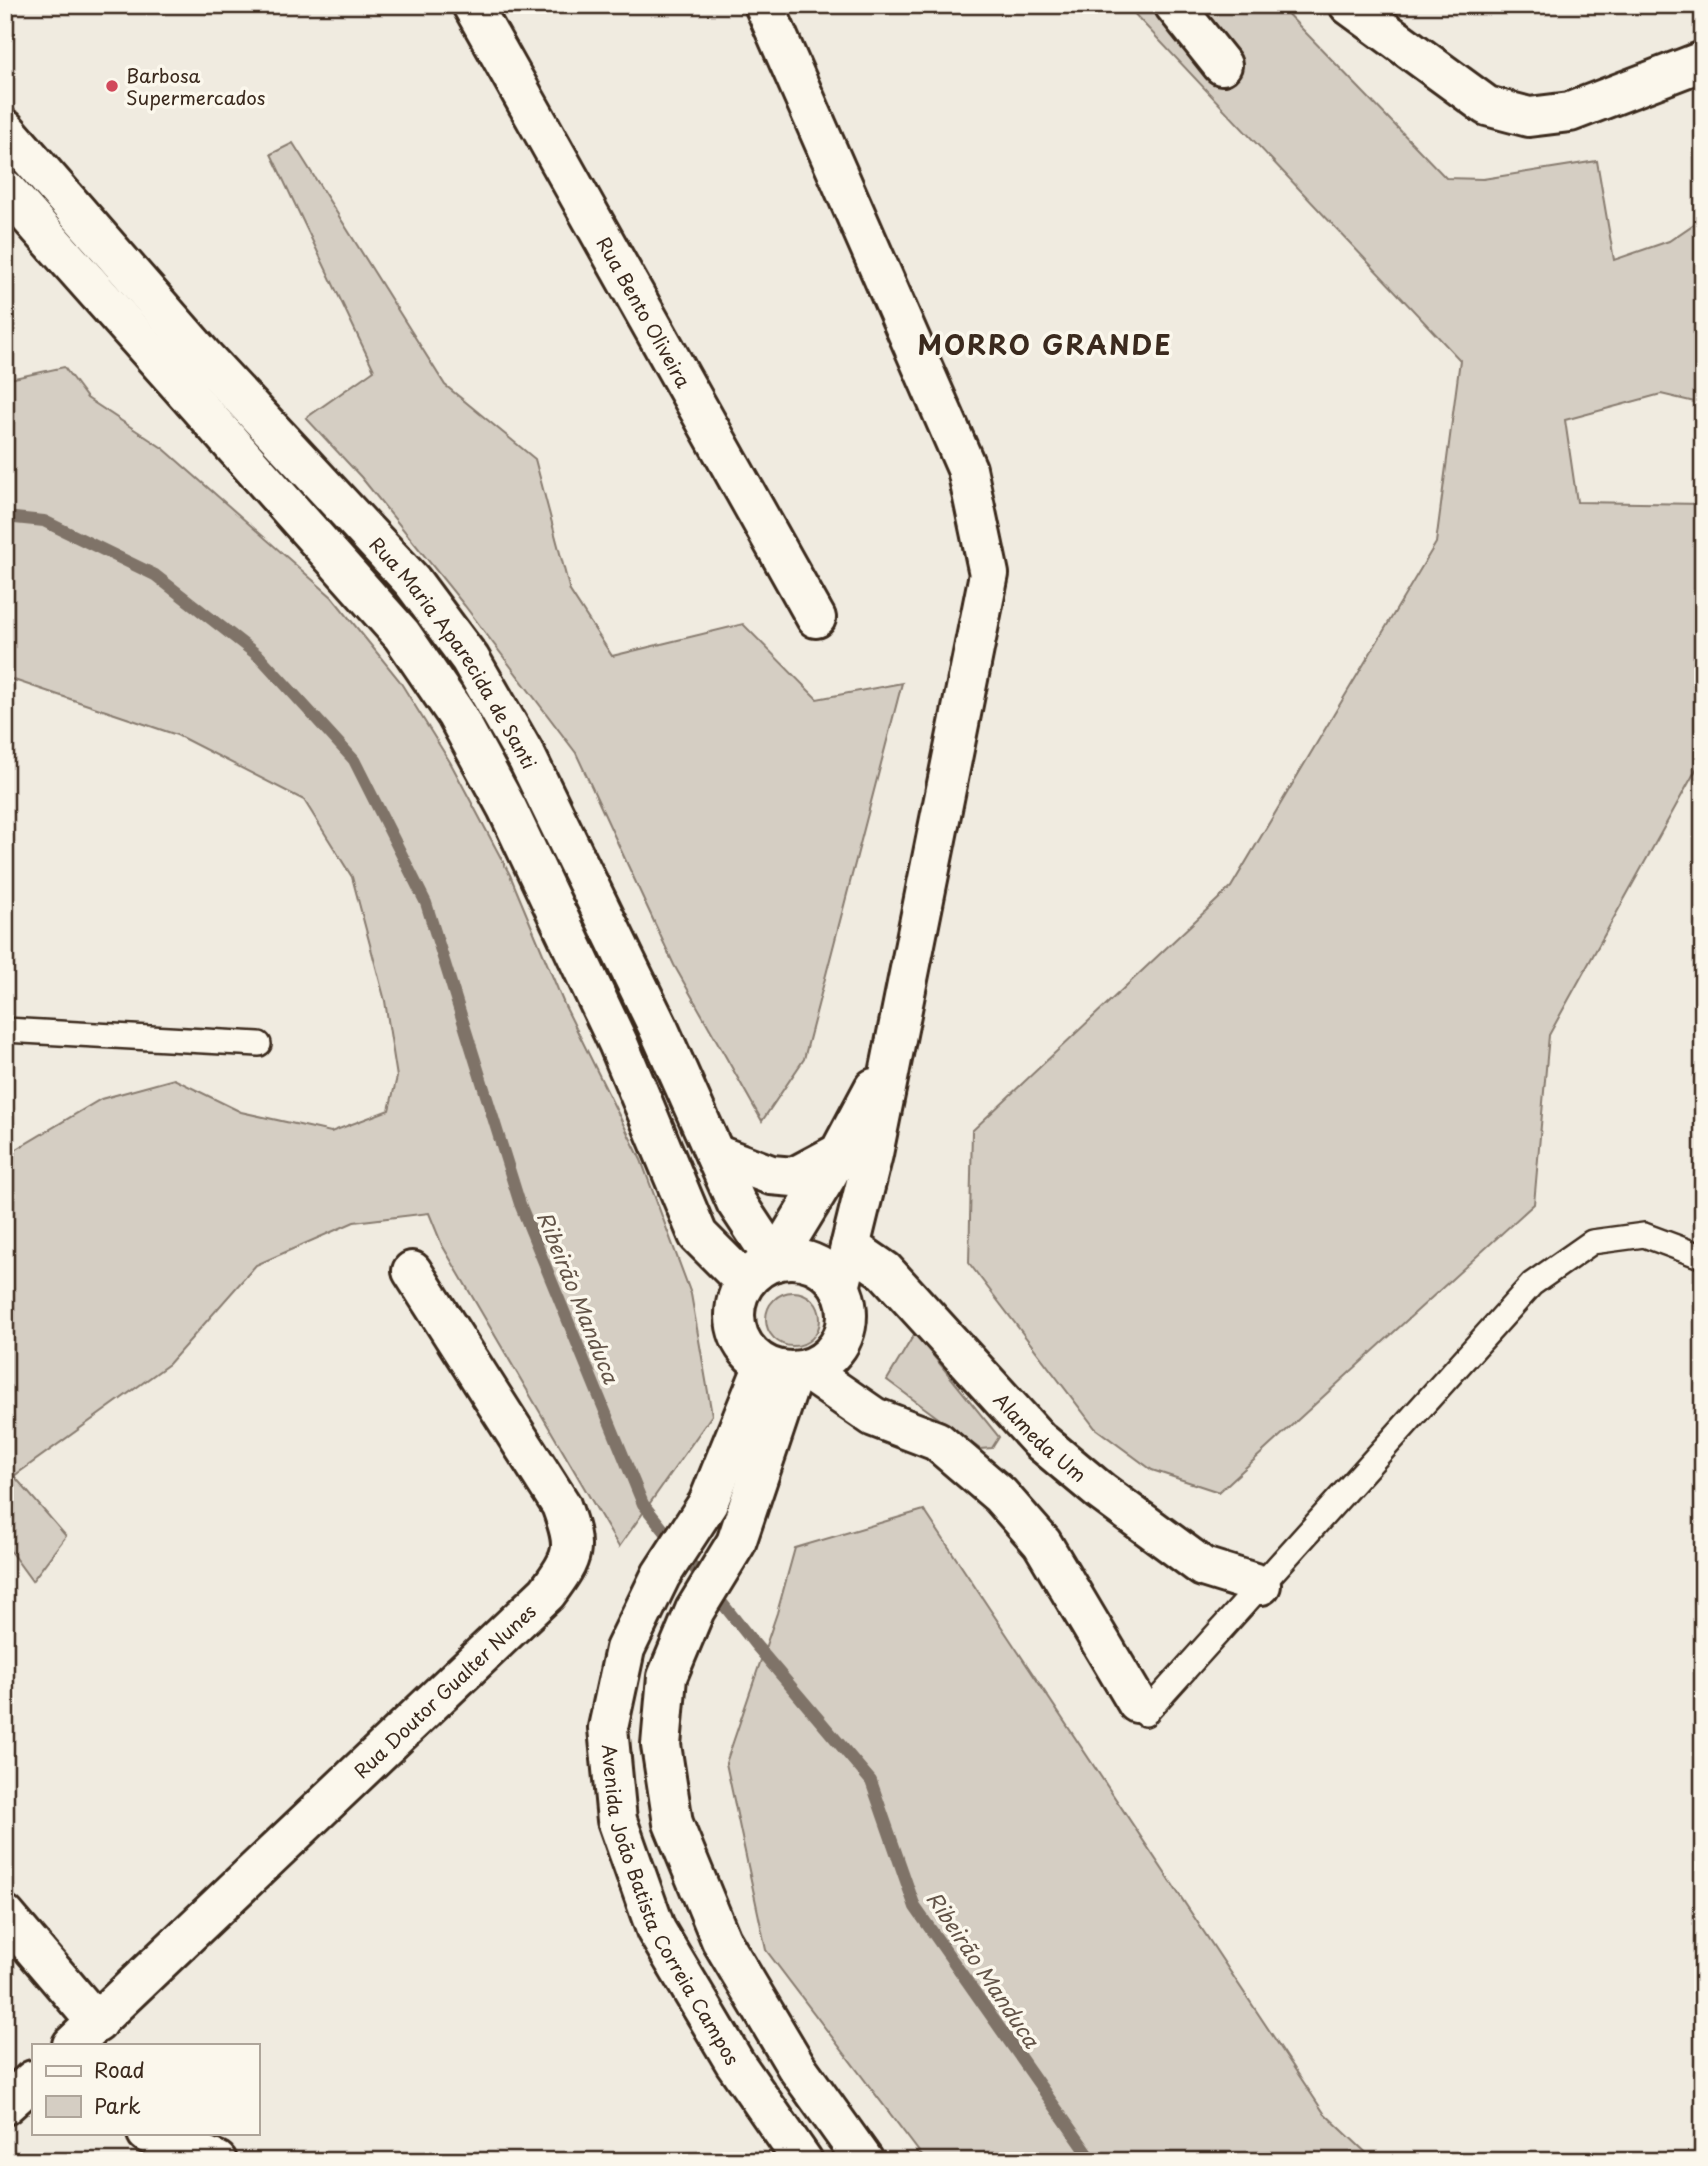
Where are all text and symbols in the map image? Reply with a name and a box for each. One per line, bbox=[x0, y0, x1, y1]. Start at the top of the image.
place label: Barbosa Supermercados bbox=[126, 61, 265, 111]
marker: Barbosa Supermercados bbox=[104, 78, 120, 94]
street label: Rua Bento Oliveira bbox=[591, 231, 698, 393]
district label: MORRO GRANDE bbox=[918, 325, 1172, 364]
street label: Rua Maria Aparecida de Santi bbox=[364, 530, 544, 773]
water label: Ribeirão Manduca bbox=[530, 1206, 629, 1389]
street label: Alameda Um bbox=[988, 1386, 1093, 1488]
street label: Rua Doutor Gualter Nunes bbox=[347, 1597, 542, 1784]
street label: Avenida João Batista Correia Campos bbox=[596, 1743, 747, 2070]
water label: Ribeirão Manduca bbox=[920, 1884, 1049, 2055]
legend bbox=[32, 2044, 259, 2134]
text: Road bbox=[94, 2053, 145, 2085]
text: Park bbox=[94, 2089, 141, 2121]

